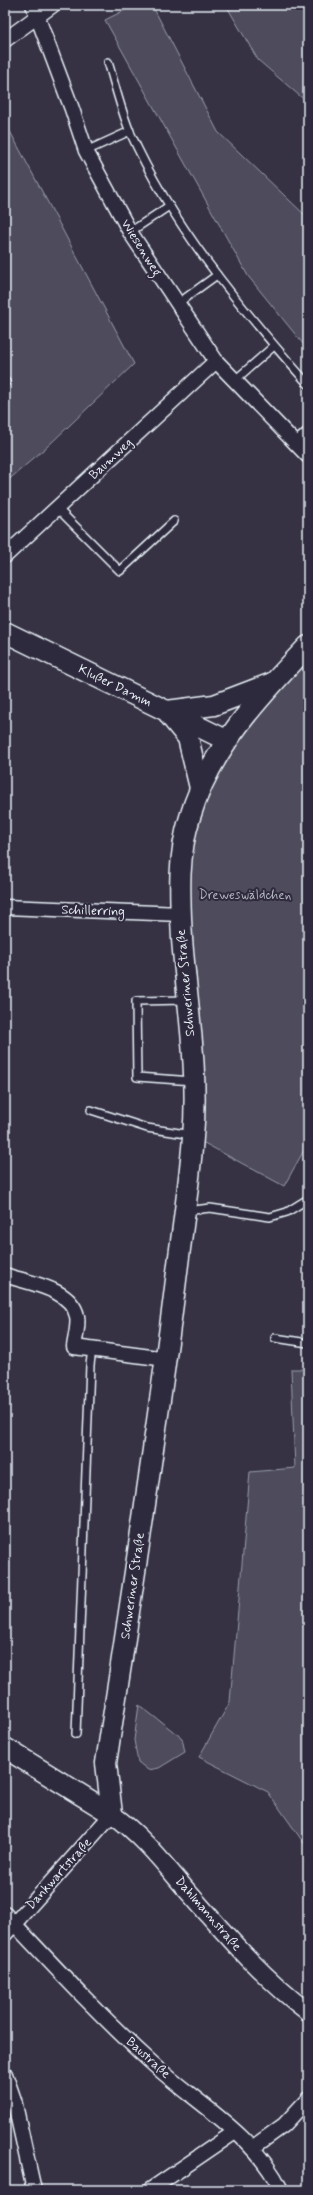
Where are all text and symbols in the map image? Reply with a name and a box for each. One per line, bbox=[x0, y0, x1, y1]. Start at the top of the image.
street label: Wiesenweg bbox=[115, 216, 165, 281]
street label: Baumweg bbox=[85, 434, 137, 484]
street label: Klußer Damm bbox=[75, 661, 155, 711]
park label: Dreweswäldchen bbox=[199, 887, 291, 904]
street label: Schillerring bbox=[61, 901, 125, 922]
street label: Schweriner Straße bbox=[173, 929, 199, 1037]
street label: Schweriner Straße bbox=[117, 1532, 149, 1640]
street label: Dankwartstraße bbox=[22, 1835, 96, 1913]
street label: Dahlmannstraße bbox=[171, 1873, 245, 1955]
street label: Baustraße bbox=[122, 2034, 174, 2082]

